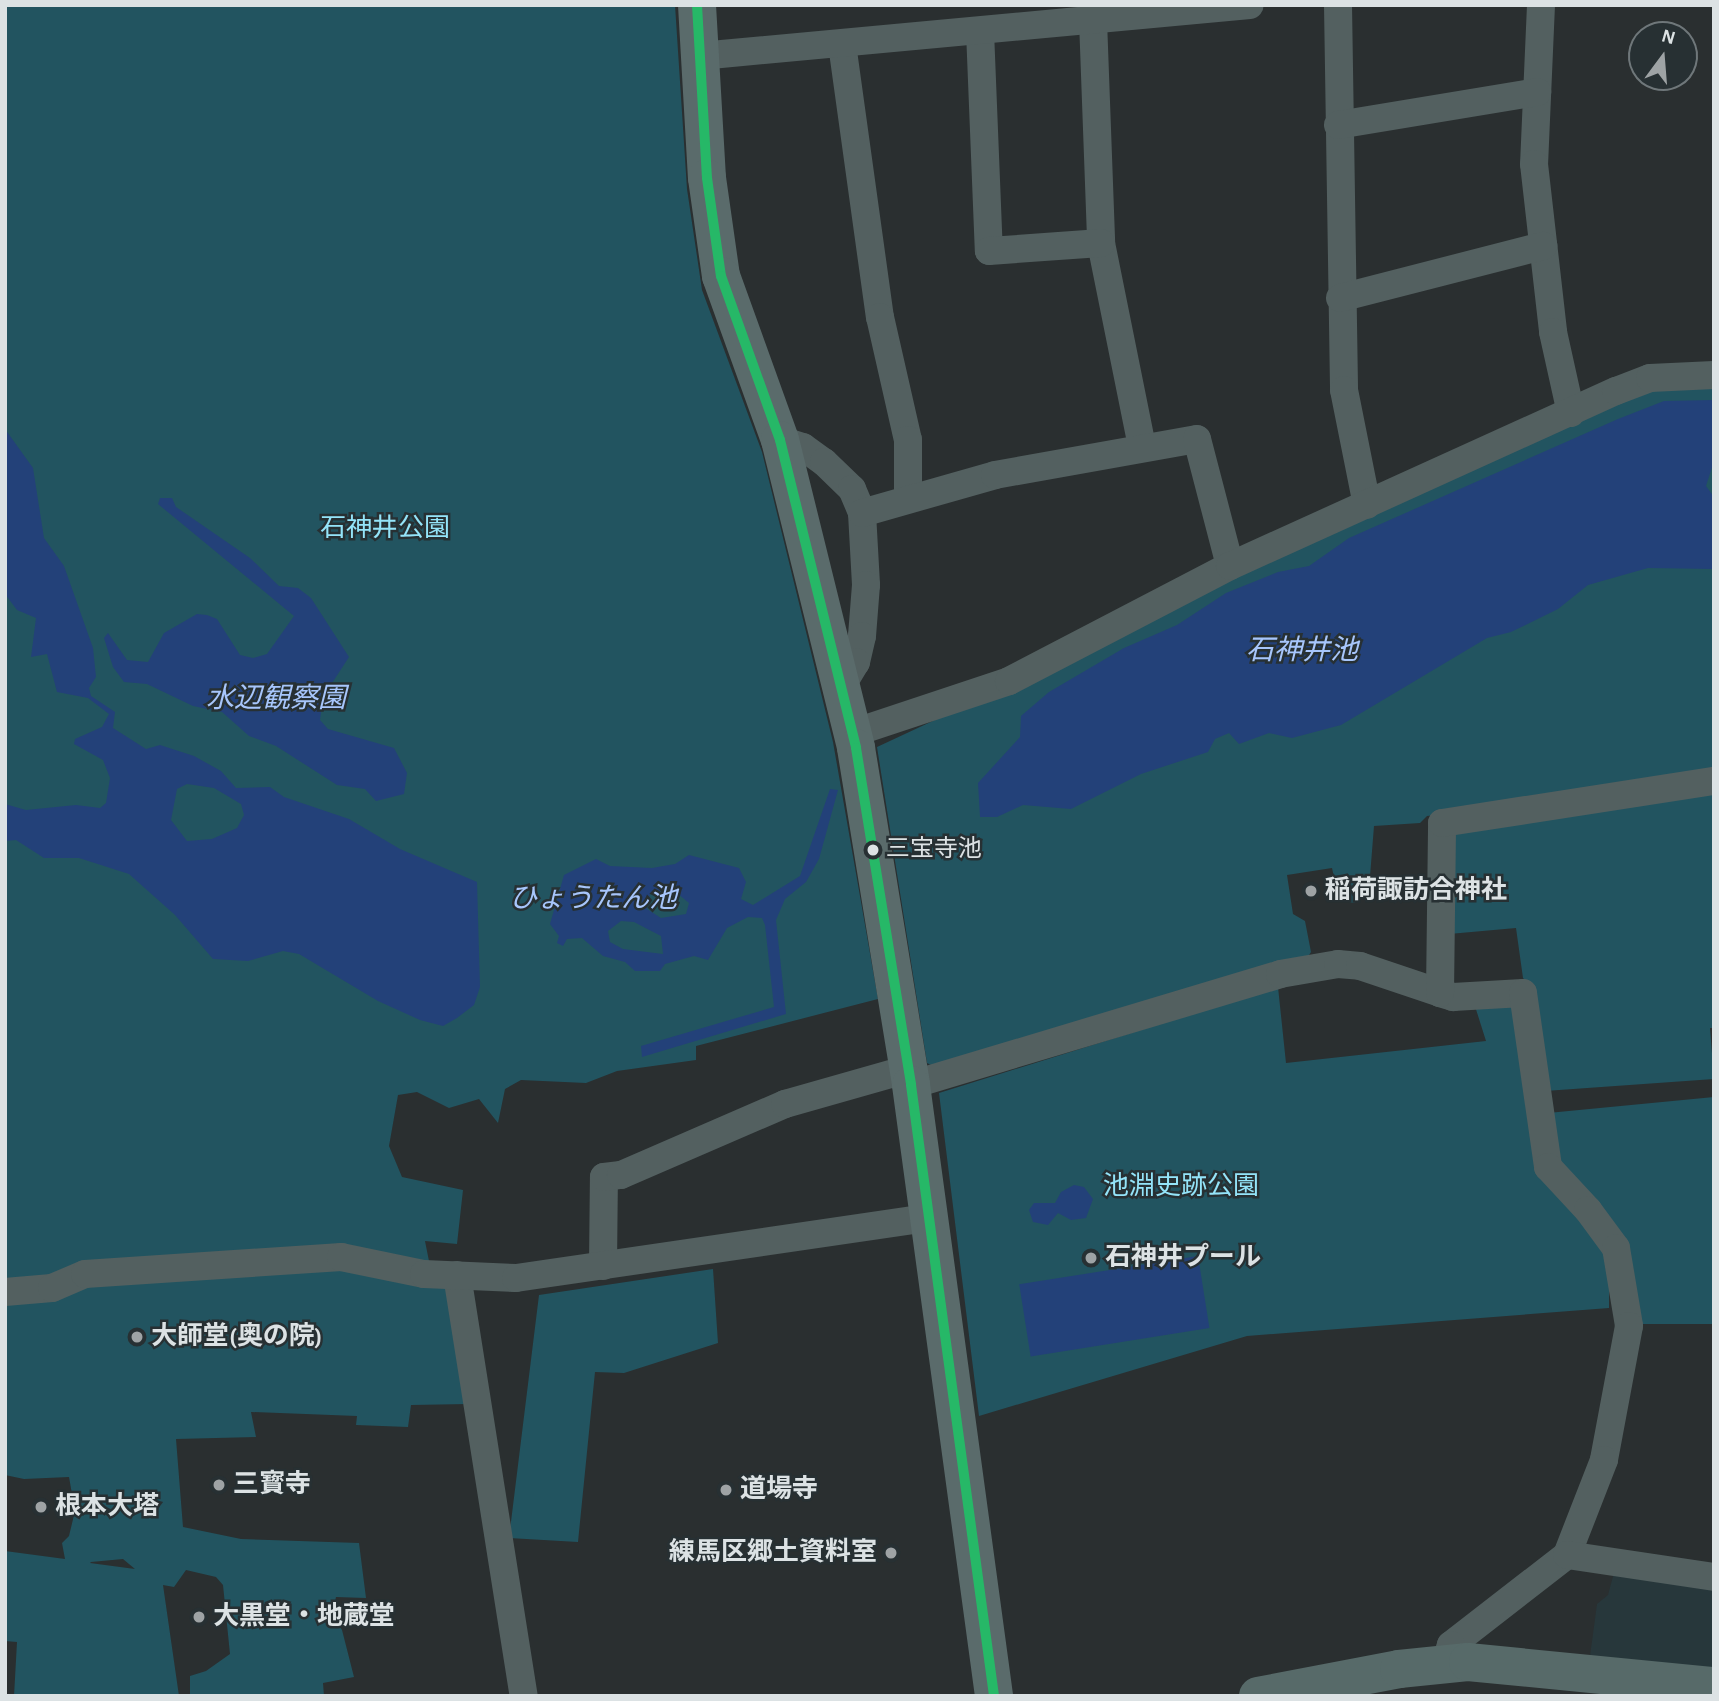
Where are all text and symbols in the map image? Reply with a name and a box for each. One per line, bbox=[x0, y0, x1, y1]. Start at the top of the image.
north arrow bbox=[1628, 21, 1698, 91]
text: N bbox=[1659, 26, 1677, 48]
park label: 石神井公園 bbox=[320, 513, 450, 545]
water label: 石神井池 bbox=[1246, 634, 1358, 668]
water label: 水辺観察園 bbox=[206, 682, 346, 716]
place label: 三宝寺池 bbox=[886, 836, 982, 864]
marker: 三宝寺池 bbox=[866, 843, 880, 857]
place label: 稲荷諏訪合神社 bbox=[1325, 875, 1507, 907]
water label: ひょうたん池 bbox=[509, 882, 677, 916]
marker: 稲荷諏訪合神社 bbox=[1303, 883, 1319, 899]
park label: 池淵史跡公園 bbox=[1103, 1171, 1259, 1203]
place label: 石神井プール bbox=[1105, 1242, 1261, 1274]
marker: 石神井プール bbox=[1083, 1250, 1099, 1266]
place label: 大師堂(奥の院) bbox=[151, 1321, 322, 1353]
marker: 大師堂(奥の院) bbox=[129, 1329, 145, 1345]
place label: 三寳寺 bbox=[233, 1469, 311, 1501]
place label: 道場寺 bbox=[740, 1474, 818, 1506]
marker: 三寳寺 bbox=[211, 1477, 227, 1493]
marker: 道場寺 bbox=[718, 1482, 734, 1498]
place label: 根本大塔 bbox=[55, 1491, 159, 1523]
marker: 根本大塔 bbox=[33, 1499, 49, 1515]
place label: 練馬区郷土資料室 bbox=[669, 1537, 877, 1569]
marker: 練馬区郷土資料室 bbox=[883, 1545, 899, 1561]
place label: 大黒堂・地蔵堂 bbox=[213, 1601, 395, 1633]
marker: 大黒堂・地蔵堂 bbox=[191, 1609, 207, 1625]

